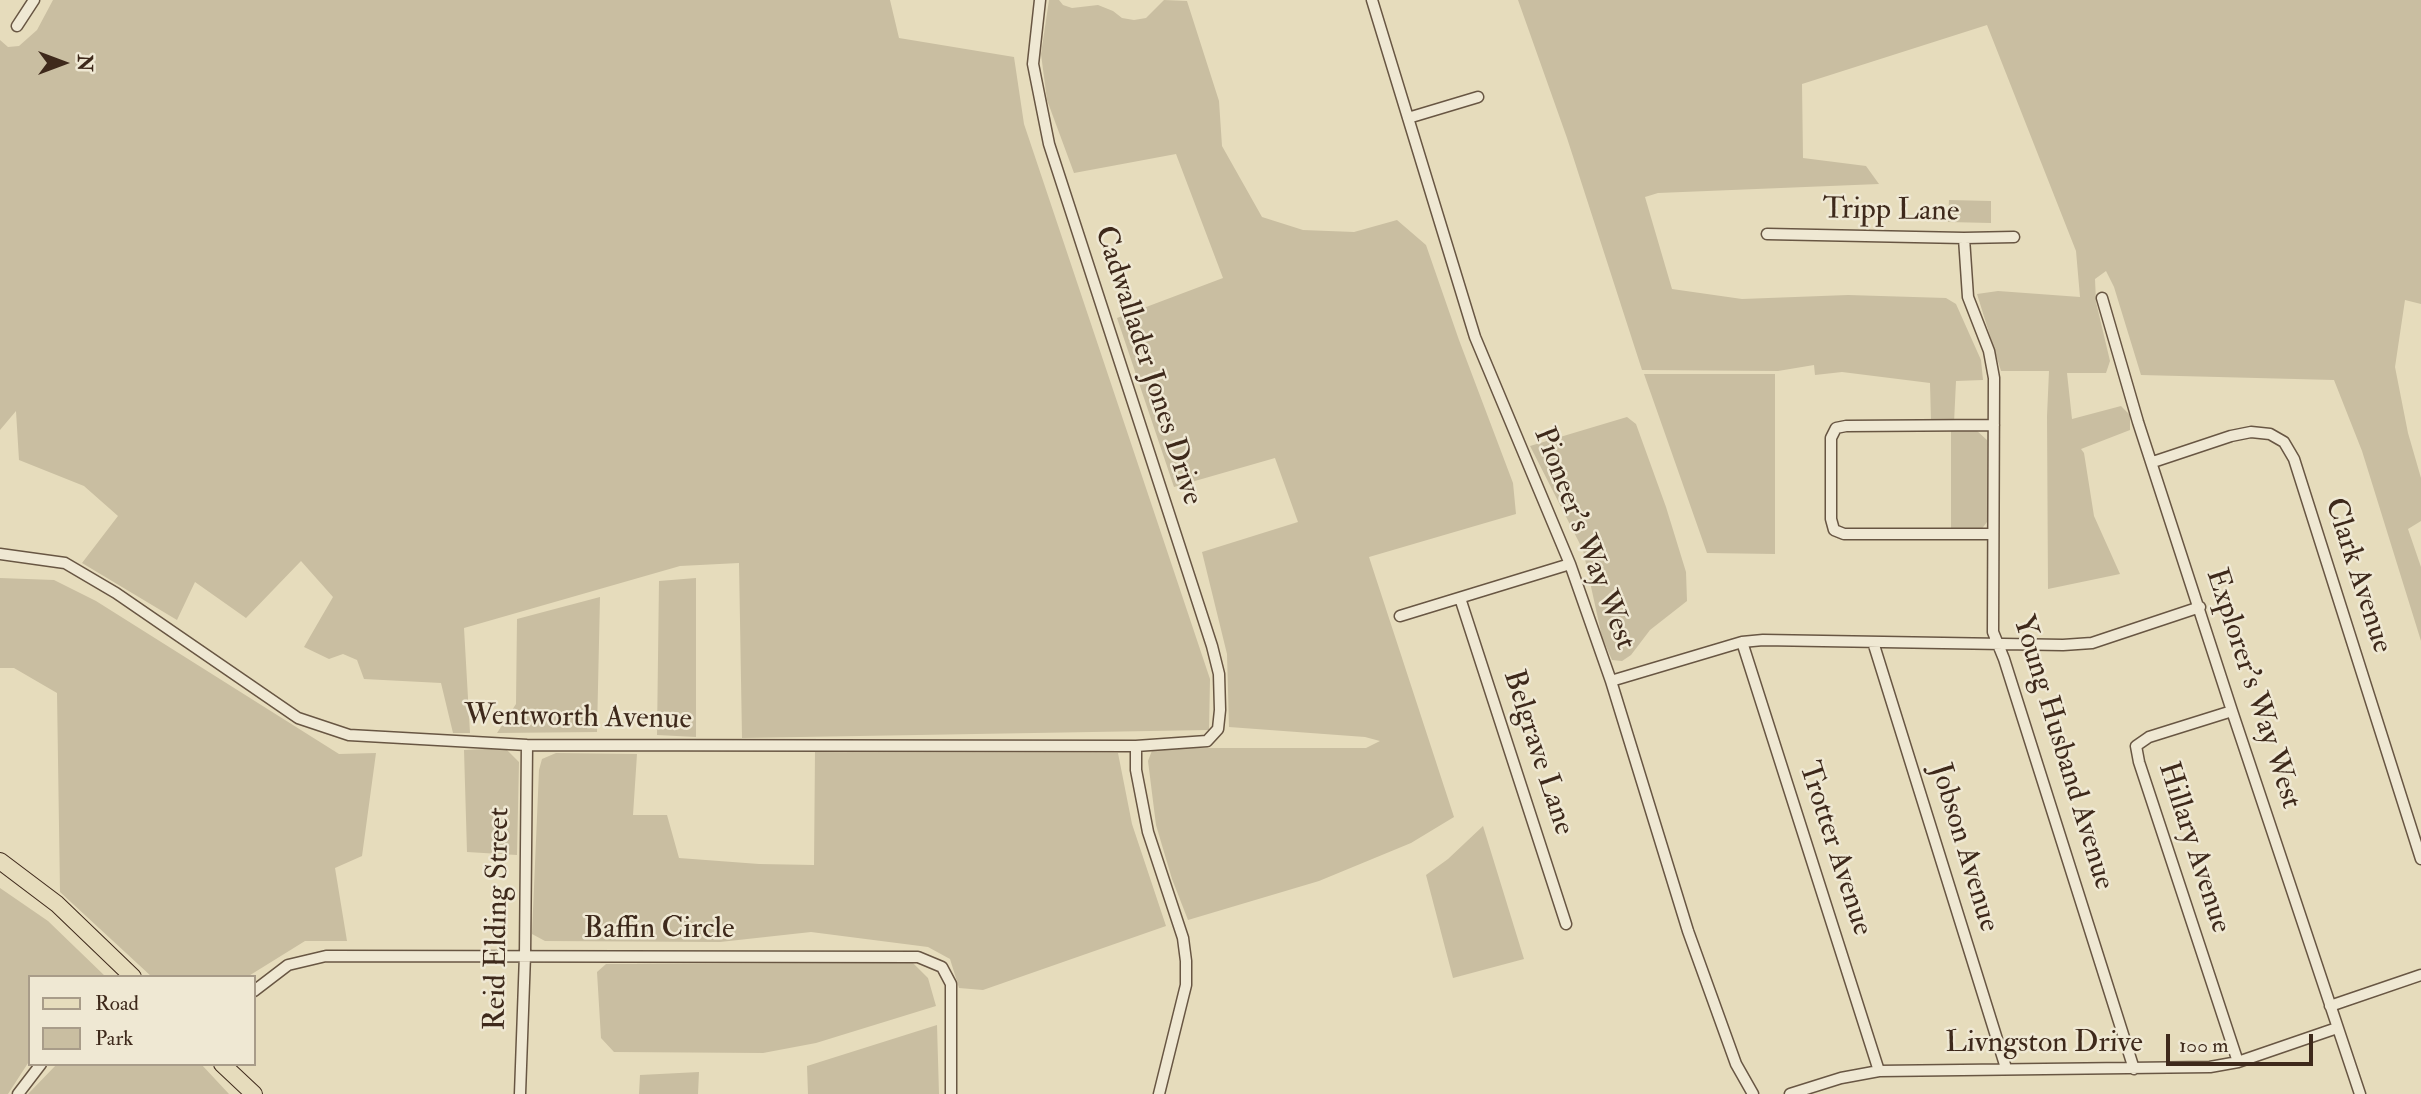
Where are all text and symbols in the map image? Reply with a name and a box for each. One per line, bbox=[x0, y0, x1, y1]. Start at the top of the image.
north arrow bbox=[28, 28, 98, 98]
text: N bbox=[72, 54, 96, 72]
street label: Tripp Lane bbox=[1822, 193, 1960, 231]
street label: Cadwallader Jones Drive bbox=[1085, 222, 1209, 510]
street label: Pioneer's Way West bbox=[1524, 423, 1642, 655]
street label: Clark Avenue bbox=[2315, 494, 2399, 658]
street label: Explorer's Way West bbox=[2196, 564, 2308, 814]
street label: Young Husband Avenue bbox=[2003, 612, 2121, 894]
street label: Belgrave Lane bbox=[1493, 666, 1581, 840]
street label: Wentworth Avenue bbox=[464, 699, 692, 739]
street label: Trotter Avenue bbox=[1789, 757, 1879, 941]
street label: Hillary Avenue bbox=[2148, 758, 2238, 938]
street label: Jobson Avenue bbox=[1920, 759, 2006, 937]
street label: Reid Elding Street bbox=[479, 807, 519, 1031]
street label: Baffin Circle bbox=[584, 913, 734, 949]
legend bbox=[28, 975, 256, 1066]
text: Road bbox=[95, 990, 139, 1017]
scale bar bbox=[2169, 1020, 2316, 1064]
text: Park bbox=[95, 1025, 133, 1052]
street label: Livngston Drive bbox=[1945, 1027, 2143, 1063]
text: 100 m bbox=[2179, 1032, 2229, 1059]

